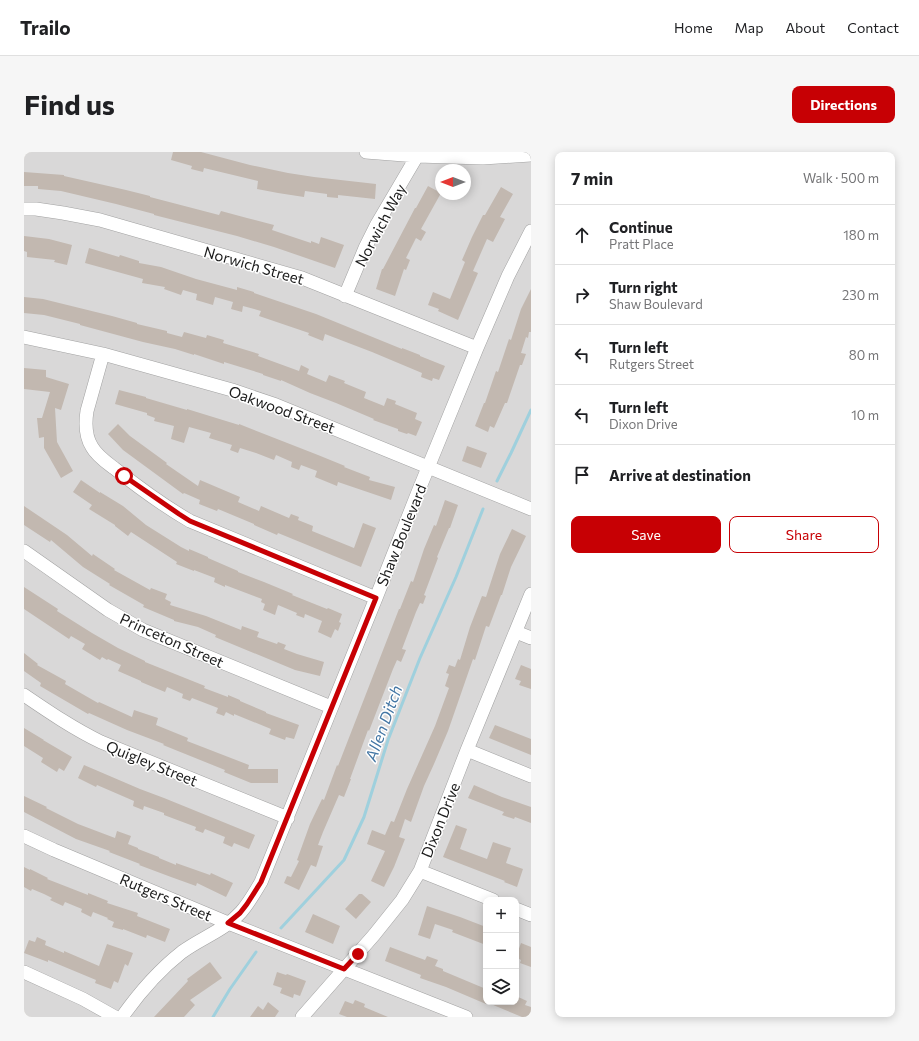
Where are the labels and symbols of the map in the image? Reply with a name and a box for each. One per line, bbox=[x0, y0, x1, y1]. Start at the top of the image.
north arrow bbox=[435, 164, 471, 200]
street label: Norwich Way bbox=[351, 180, 409, 269]
street label: Norwich Street bbox=[202, 242, 306, 288]
street label: Oakwood Street bbox=[226, 381, 338, 437]
route start bbox=[115, 467, 133, 485]
street label: Shaw Boulevard bbox=[372, 481, 430, 589]
street label: Princeton Street bbox=[117, 609, 227, 671]
water label: Allen Ditch bbox=[360, 682, 405, 764]
street label: Quigley Street bbox=[104, 736, 200, 790]
street label: Dixon Drive bbox=[417, 780, 463, 860]
street label: Rutgers Street bbox=[117, 870, 215, 924]
route end bbox=[349, 945, 367, 963]

